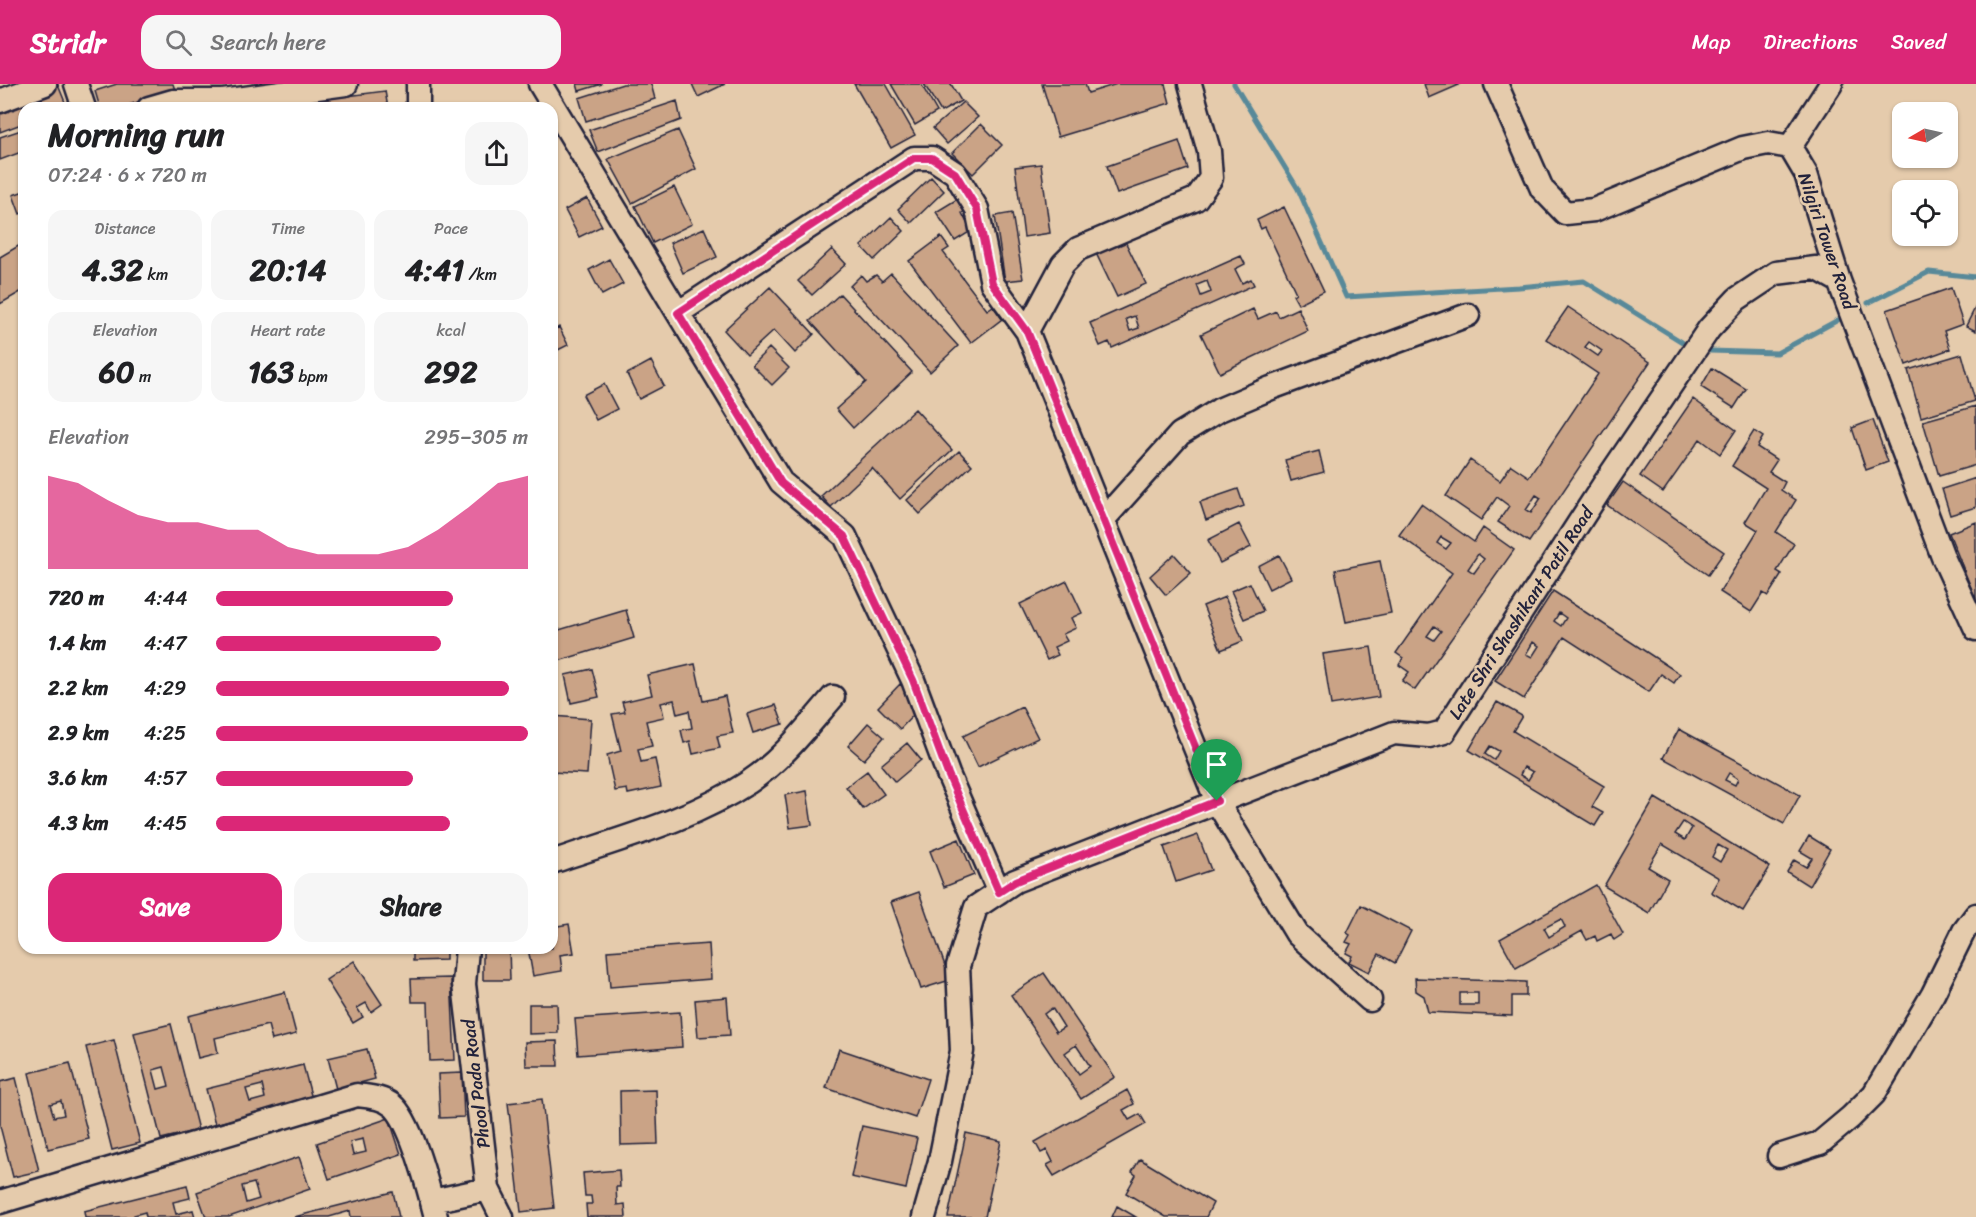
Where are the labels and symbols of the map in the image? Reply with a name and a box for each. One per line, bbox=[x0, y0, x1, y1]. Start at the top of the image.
north arrow bbox=[1892, 102, 1958, 168]
street label: Nilgiri Tower Road bbox=[1789, 168, 1866, 315]
street label: Late Shri Shashikant Patil Road bbox=[1440, 499, 1603, 726]
pin bbox=[1191, 739, 1242, 801]
street label: Phool Pada Road bbox=[452, 1016, 500, 1150]

